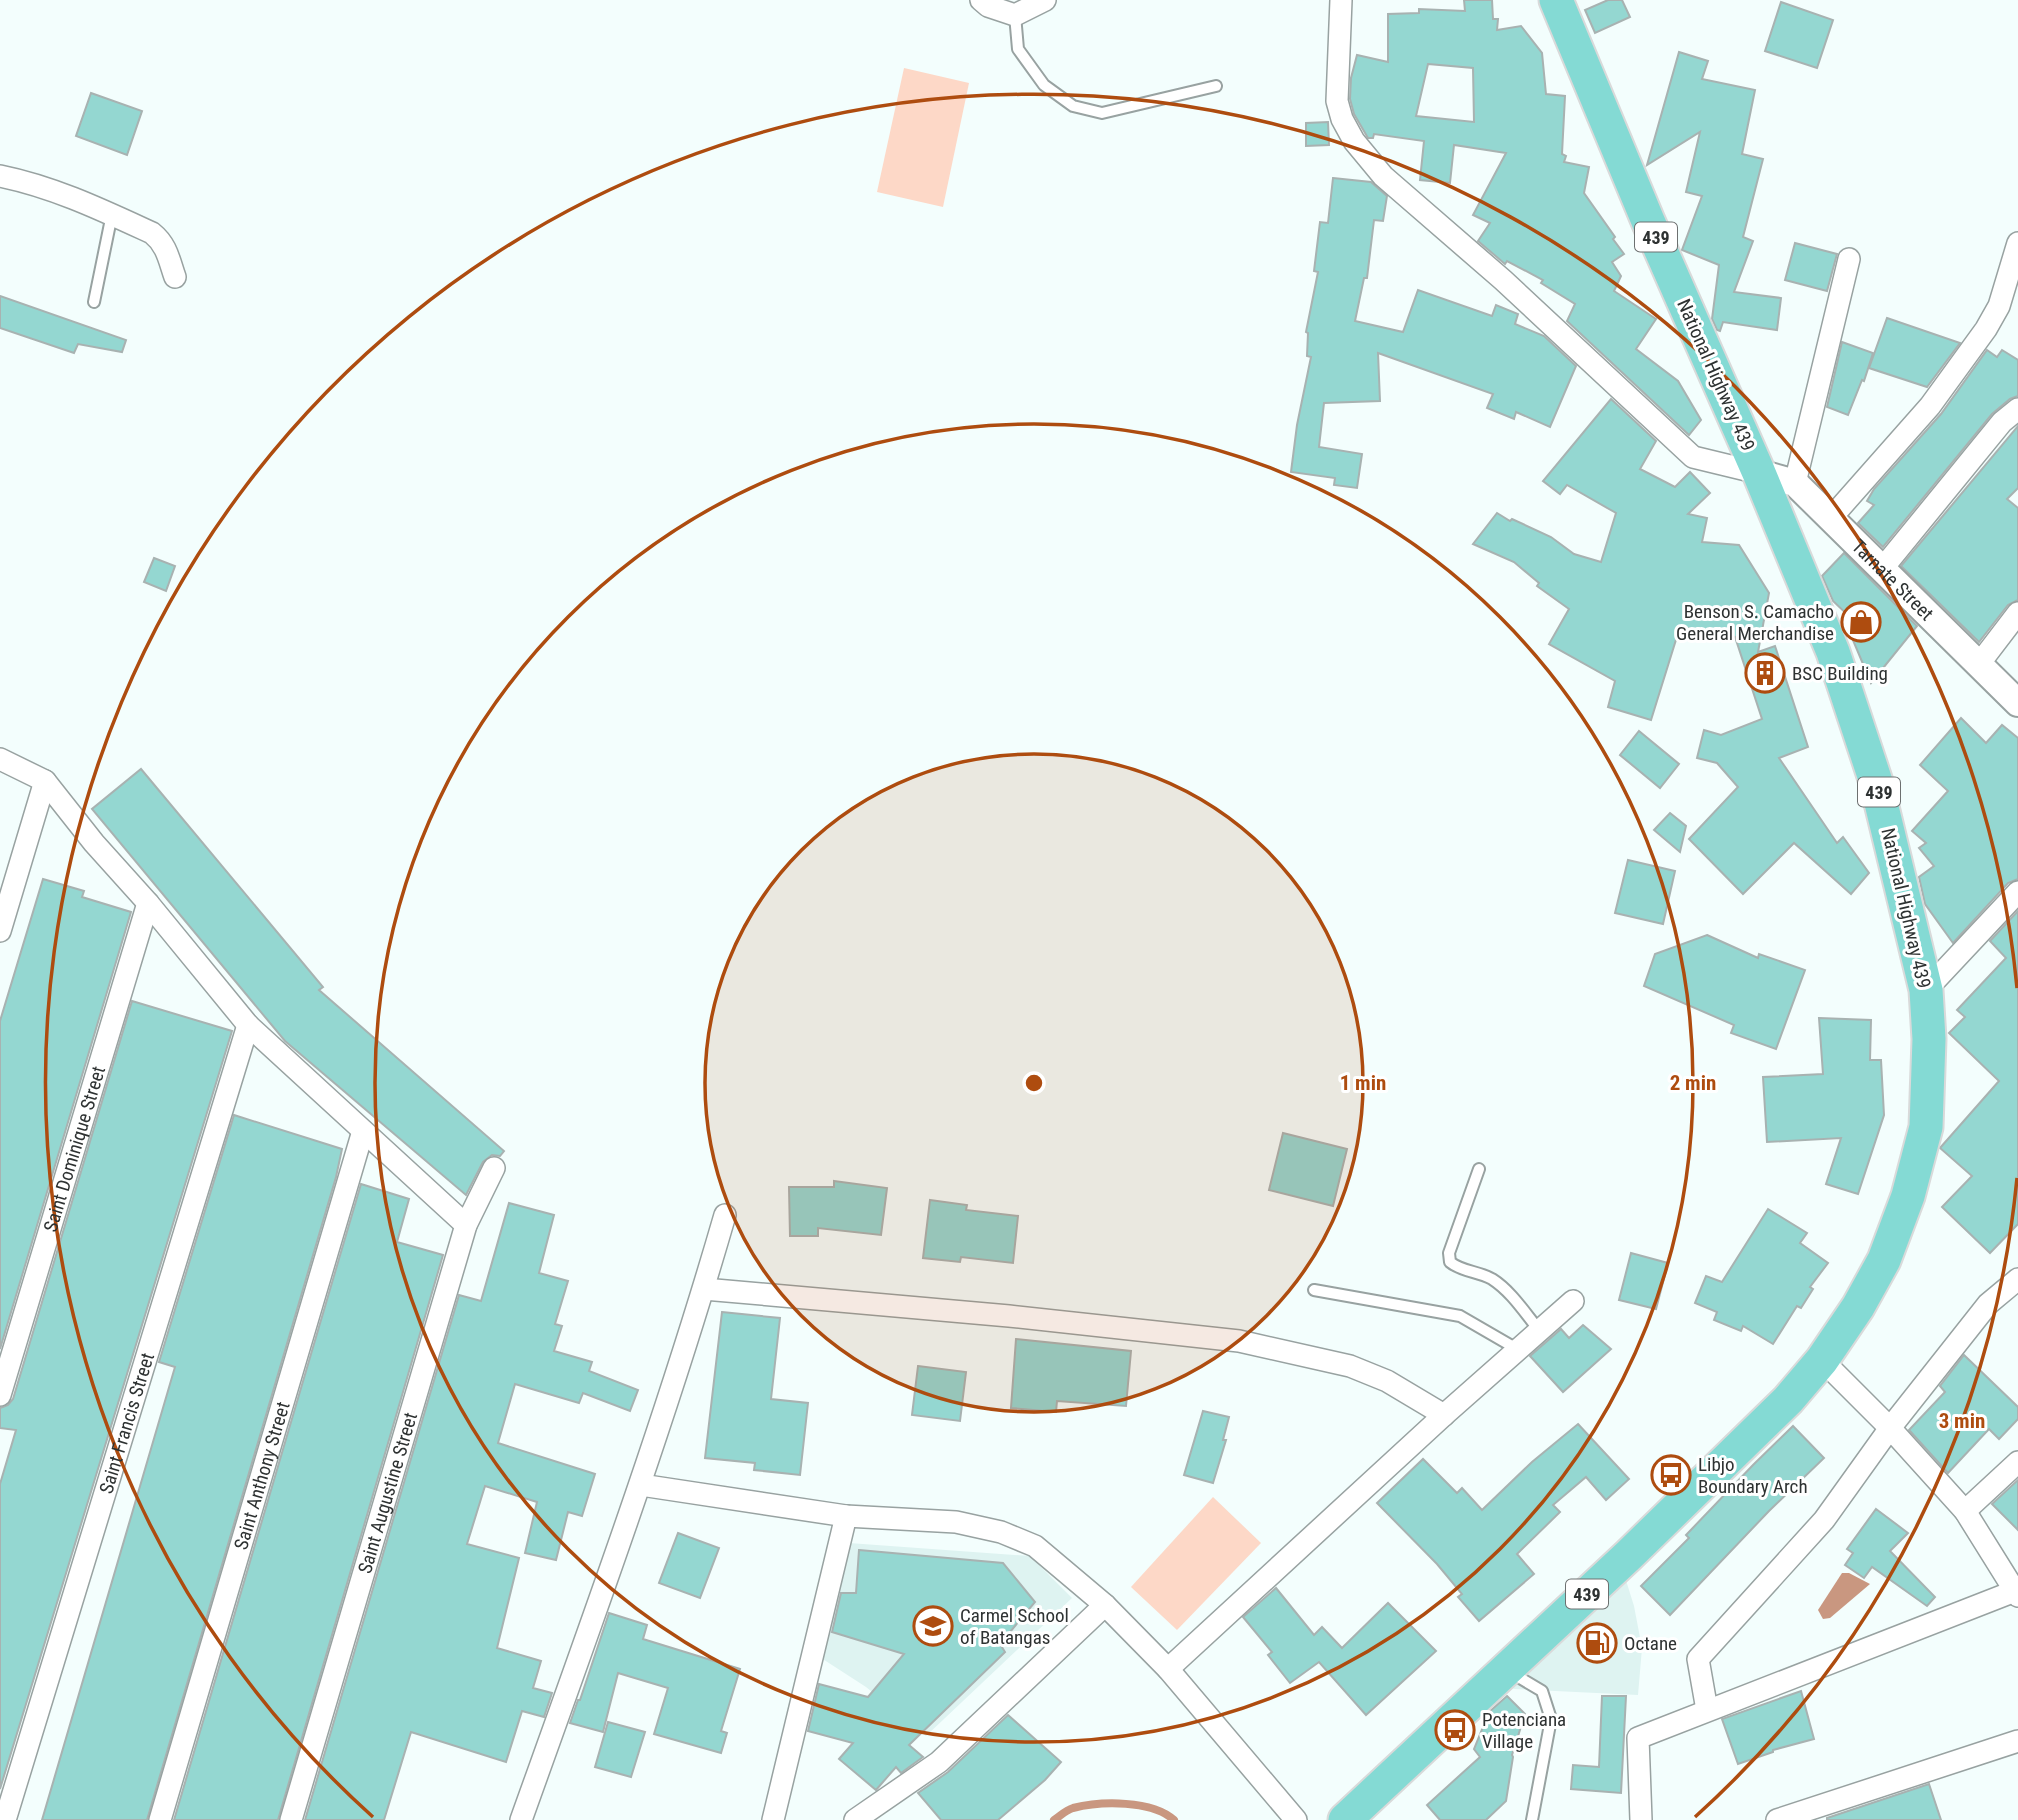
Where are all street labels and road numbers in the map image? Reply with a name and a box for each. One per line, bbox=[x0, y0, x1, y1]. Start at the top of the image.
road number: 439 bbox=[1635, 222, 1677, 251]
street label: National Highway 439 bbox=[1672, 295, 1760, 455]
street label: Tarnate Street bbox=[1847, 534, 1939, 625]
road number: 439 bbox=[1858, 778, 1900, 806]
street label: National Highway 439 bbox=[1876, 826, 1936, 990]
street label: Saint Dominique Street bbox=[38, 1063, 110, 1234]
street label: Saint Francis Street bbox=[94, 1350, 159, 1496]
street label: Saint Anthony Street bbox=[229, 1399, 294, 1552]
street label: Saint Augustine Street bbox=[353, 1410, 422, 1576]
road number: 439 bbox=[1566, 1580, 1608, 1609]

